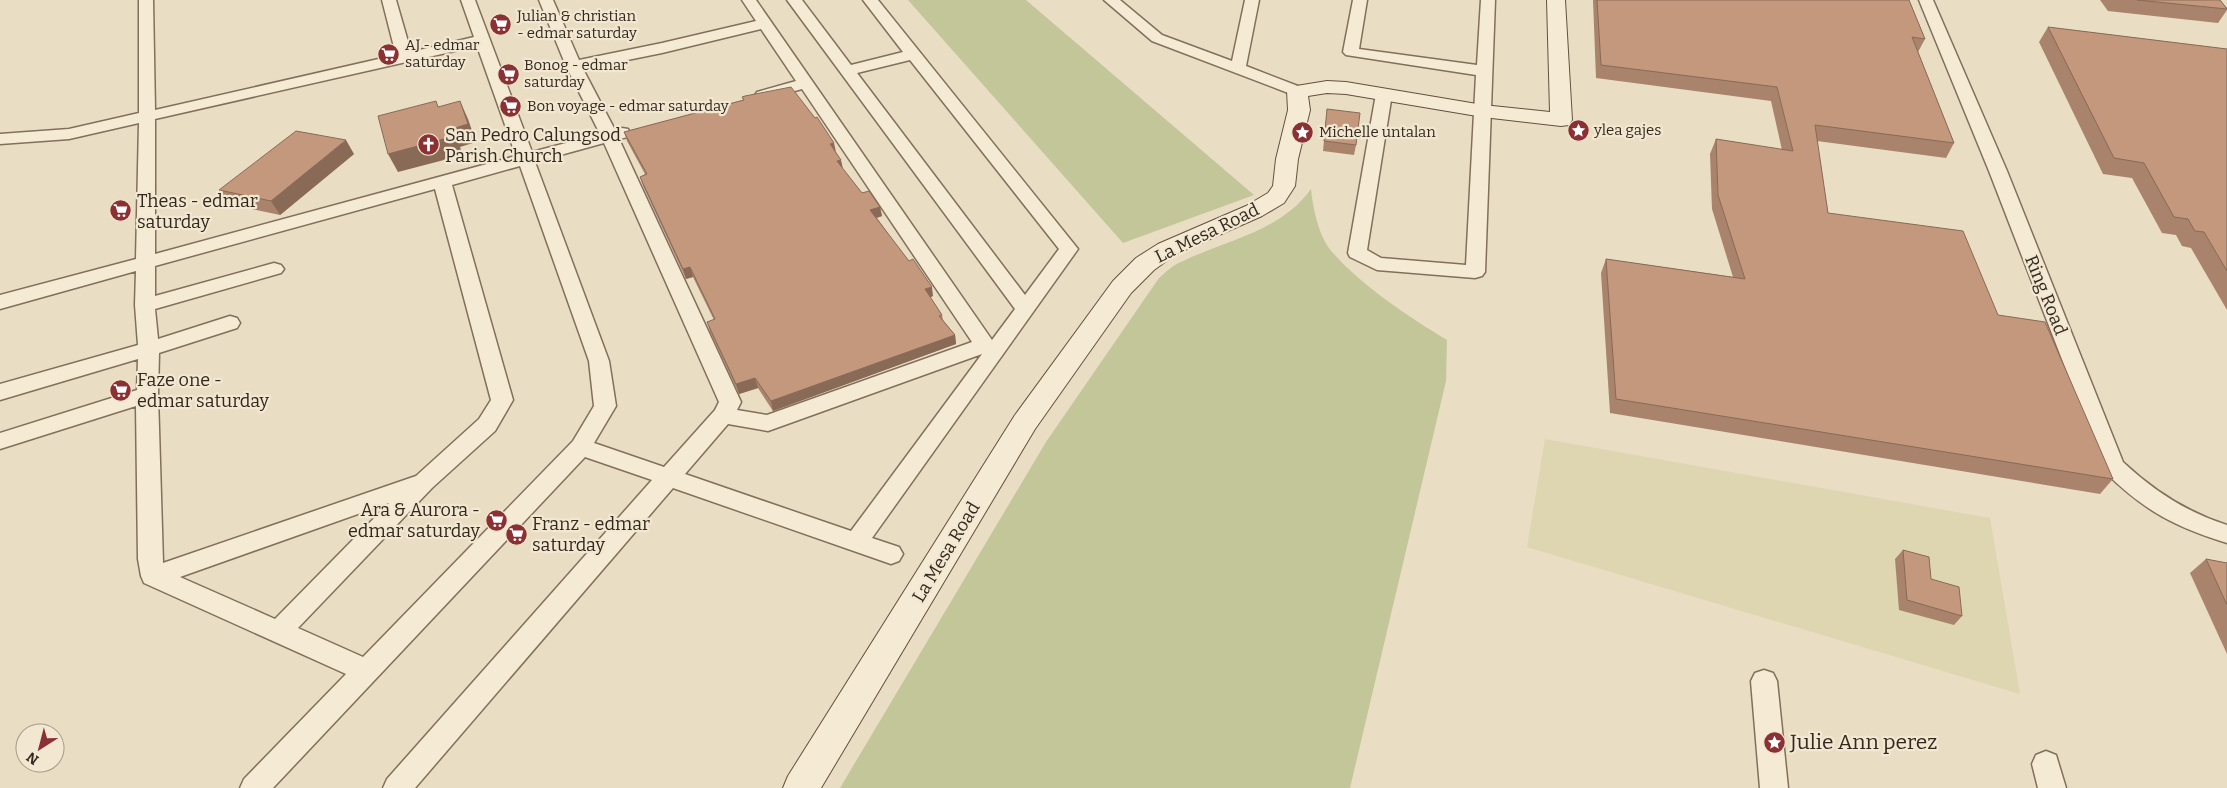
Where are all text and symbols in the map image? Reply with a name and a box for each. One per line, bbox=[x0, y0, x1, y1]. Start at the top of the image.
place label: Julian & christian - edmar saturday bbox=[516, 7, 637, 42]
supermarket icon: Julian & christian - edmar saturday bbox=[489, 13, 513, 37]
place label: AJ - edmar saturday bbox=[405, 36, 480, 71]
supermarket icon: AJ - edmar saturday bbox=[377, 42, 401, 66]
place label: Bonog - edmar saturday bbox=[524, 56, 628, 91]
supermarket icon: Bonog - edmar saturday bbox=[496, 62, 520, 86]
supermarket icon: Bon voyage - edmar saturday bbox=[499, 94, 523, 118]
place label: Bon voyage - edmar saturday bbox=[527, 97, 729, 115]
place icon: ylea gajes bbox=[1566, 118, 1590, 142]
place icon: Michelle untalan bbox=[1291, 120, 1315, 144]
place label: ylea gajes bbox=[1593, 121, 1661, 139]
place label: Michelle untalan bbox=[1319, 123, 1436, 141]
place label: San Pedro Calungsod Parish Church bbox=[445, 124, 621, 167]
church icon: San Pedro Calungsod Parish Church bbox=[417, 133, 441, 157]
place label: Theas - edmar saturday bbox=[137, 190, 258, 233]
street label: La Mesa Road bbox=[1151, 198, 1263, 268]
supermarket icon: Theas - edmar saturday bbox=[109, 199, 133, 223]
street label: Ring Road bbox=[2020, 252, 2072, 339]
place label: Faze one - edmar saturday bbox=[137, 369, 269, 412]
supermarket icon: Faze one - edmar saturday bbox=[109, 378, 133, 402]
street label: La Mesa Road bbox=[907, 498, 985, 606]
place label: Ara & Aurora - edmar saturday bbox=[348, 499, 480, 542]
supermarket icon: Ara & Aurora - edmar saturday bbox=[484, 508, 508, 532]
place label: Franz - edmar saturday bbox=[532, 513, 650, 556]
supermarket icon: Franz - edmar saturday bbox=[504, 522, 528, 546]
north arrow bbox=[15, 723, 65, 773]
place label: Julie Ann perez bbox=[1789, 729, 1937, 755]
place icon: Julie Ann perez bbox=[1762, 730, 1786, 754]
text: N bbox=[23, 748, 42, 768]

